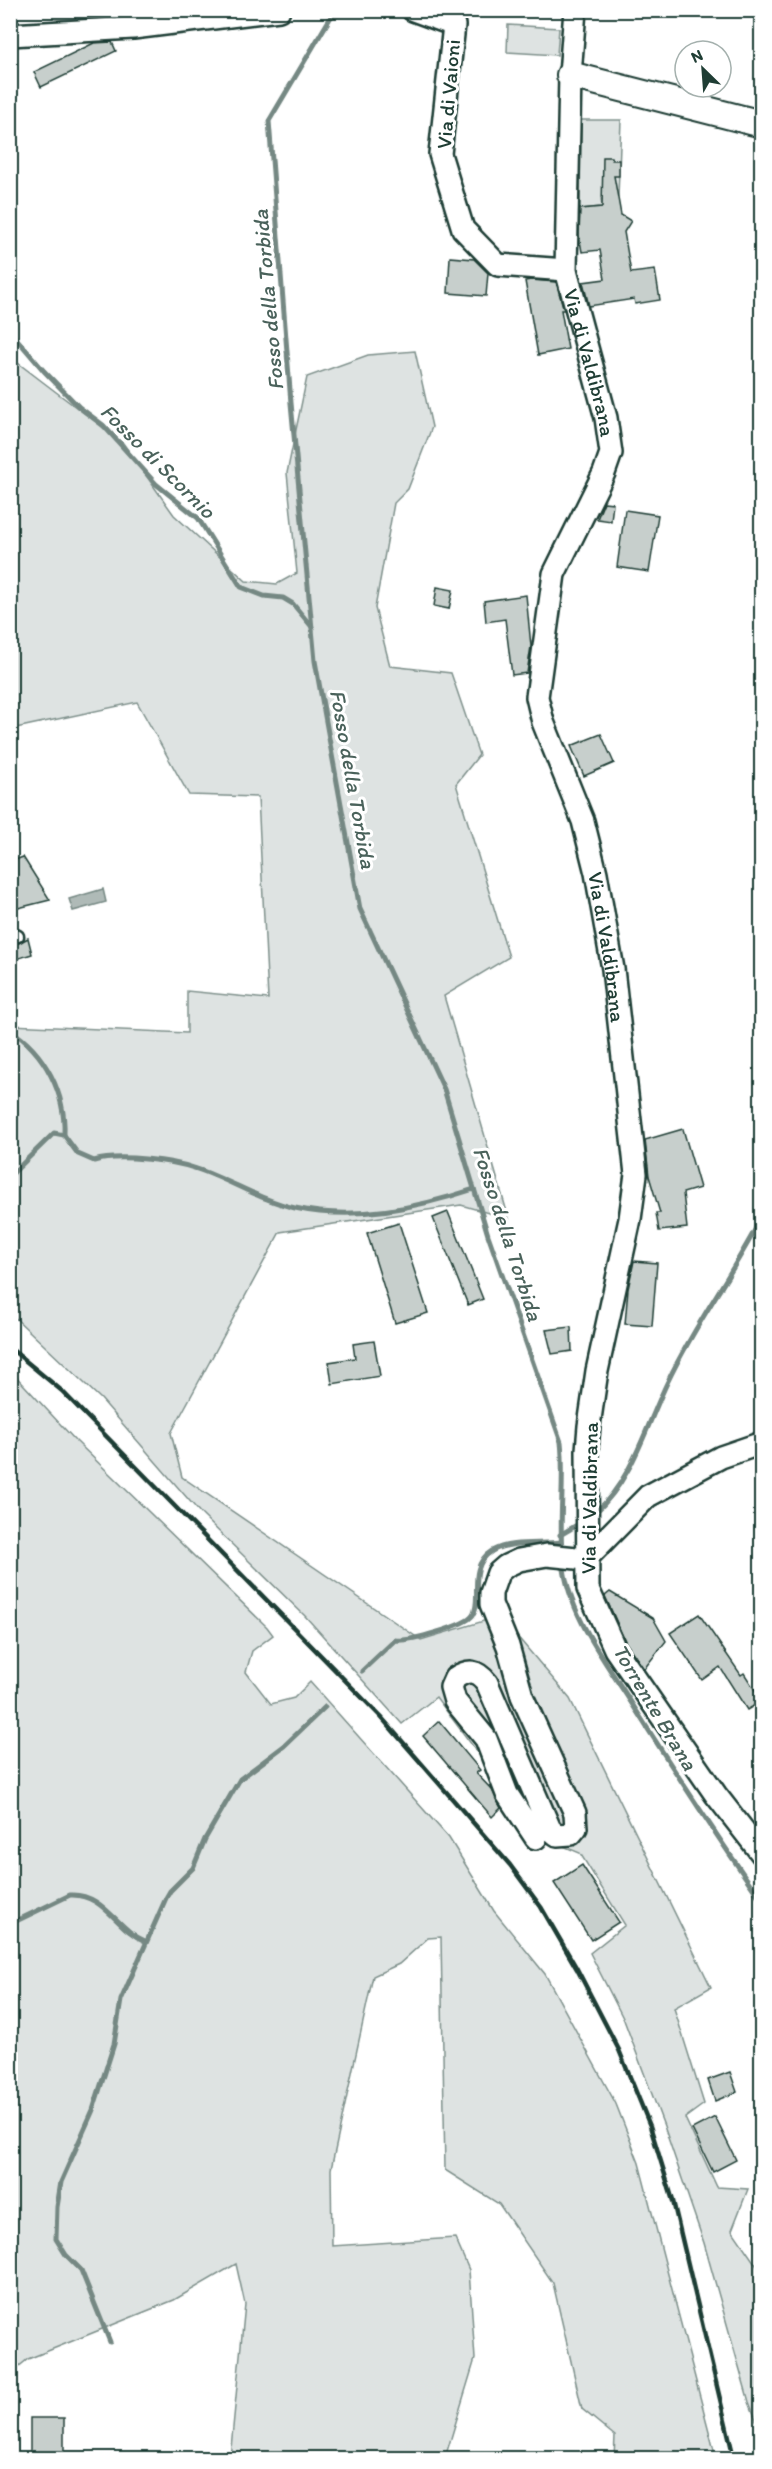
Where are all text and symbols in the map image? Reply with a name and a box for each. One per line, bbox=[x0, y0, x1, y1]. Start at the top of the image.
street label: Via di Vaioni bbox=[431, 38, 465, 150]
north arrow bbox=[673, 39, 733, 99]
text: N bbox=[688, 45, 706, 67]
water label: Fosso della Torbida bbox=[247, 208, 289, 392]
street label: Via di Valdibrana bbox=[559, 286, 621, 438]
water label: Fosso di Scornio bbox=[95, 398, 222, 525]
water label: Fosso della Torbida bbox=[324, 687, 382, 871]
street label: Via di Valdibrana bbox=[583, 870, 631, 1024]
water label: Fosso della Torbida bbox=[467, 1144, 549, 1325]
street label: Via di Valdibrana bbox=[575, 1422, 603, 1574]
water label: Torrente Brana bbox=[607, 1639, 704, 1776]

